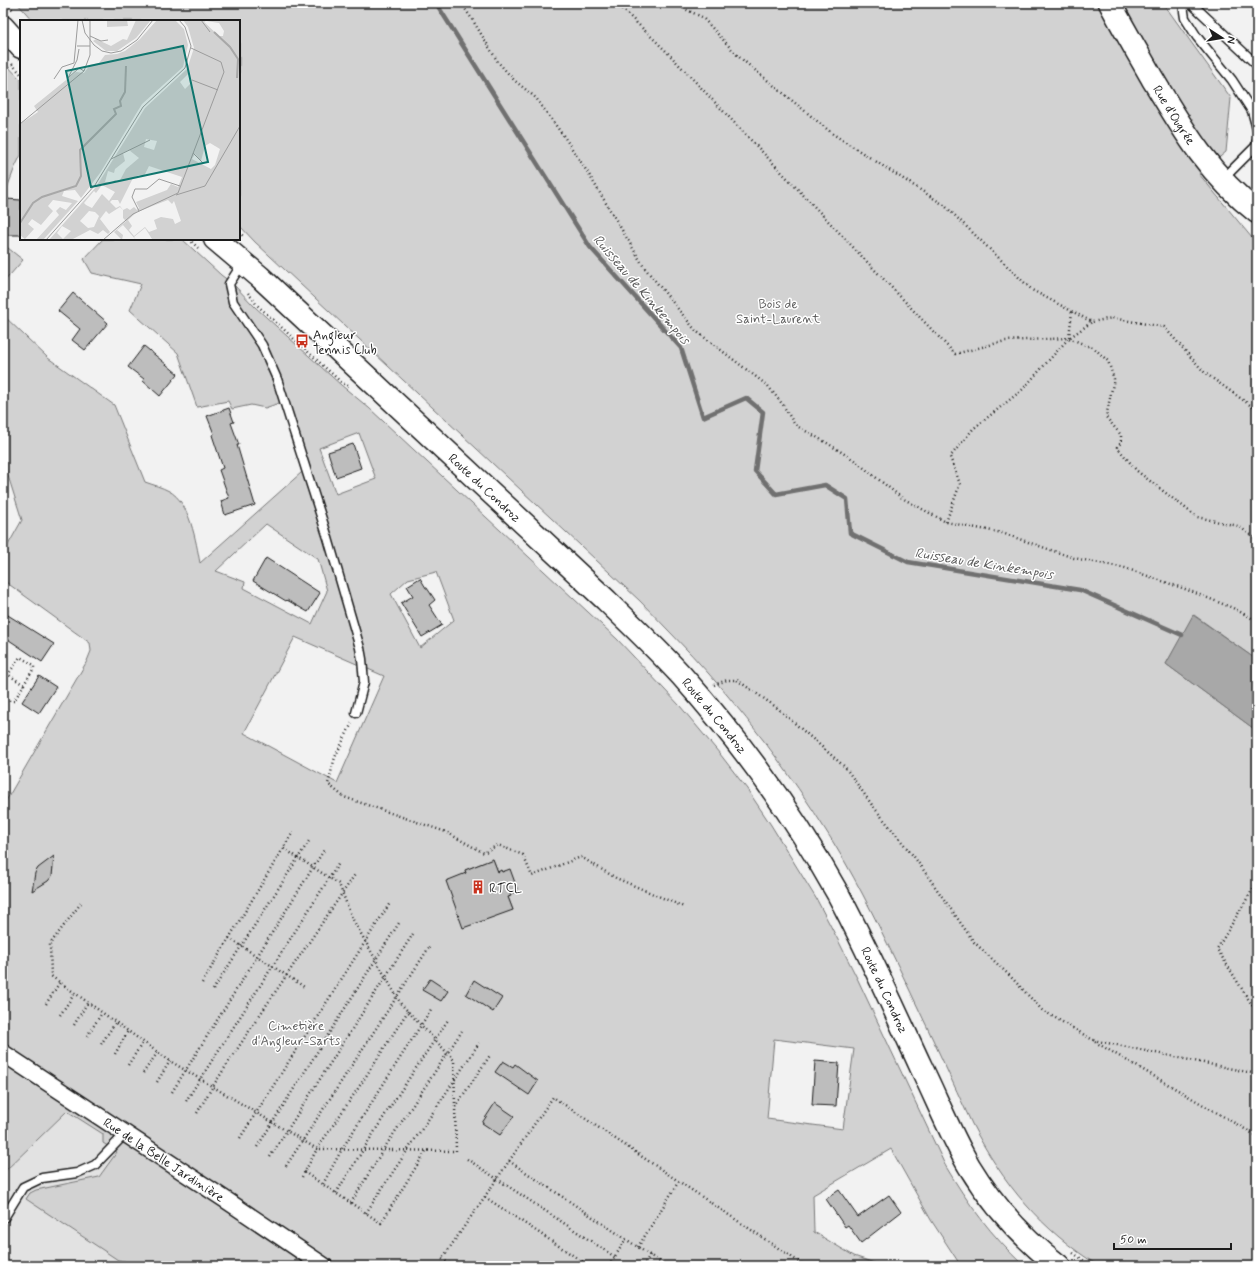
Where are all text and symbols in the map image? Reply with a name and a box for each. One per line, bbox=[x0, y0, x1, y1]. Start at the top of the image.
north arrow bbox=[1202, 18, 1242, 58]
inset map bbox=[20, 20, 240, 240]
text: N bbox=[1223, 35, 1238, 45]
street label: Rue d'Ougrée bbox=[1148, 83, 1199, 149]
water label: Ruisseau de Kinkempois bbox=[589, 231, 695, 350]
park label: Bois de Saint-Laurent bbox=[736, 296, 820, 328]
place label: Angleur Tennis Club bbox=[313, 327, 377, 359]
bus stop icon: Angleur Tennis Club bbox=[294, 333, 310, 349]
street label: Route du Condroz bbox=[444, 450, 525, 527]
water label: Ruisseau de Kinkempois bbox=[913, 544, 1056, 584]
street label: Route du Condroz bbox=[677, 675, 750, 758]
building icon: RTCL bbox=[470, 879, 486, 895]
place label: RTCL bbox=[489, 880, 522, 897]
street label: Route du Condroz bbox=[856, 944, 911, 1037]
park label: Cimetière d'Angleur-Sarts bbox=[252, 1018, 341, 1052]
street label: Rue de la Belle Jardinière bbox=[100, 1114, 227, 1207]
scale bar bbox=[1114, 1225, 1231, 1251]
text: 50 m bbox=[1120, 1232, 1147, 1248]

